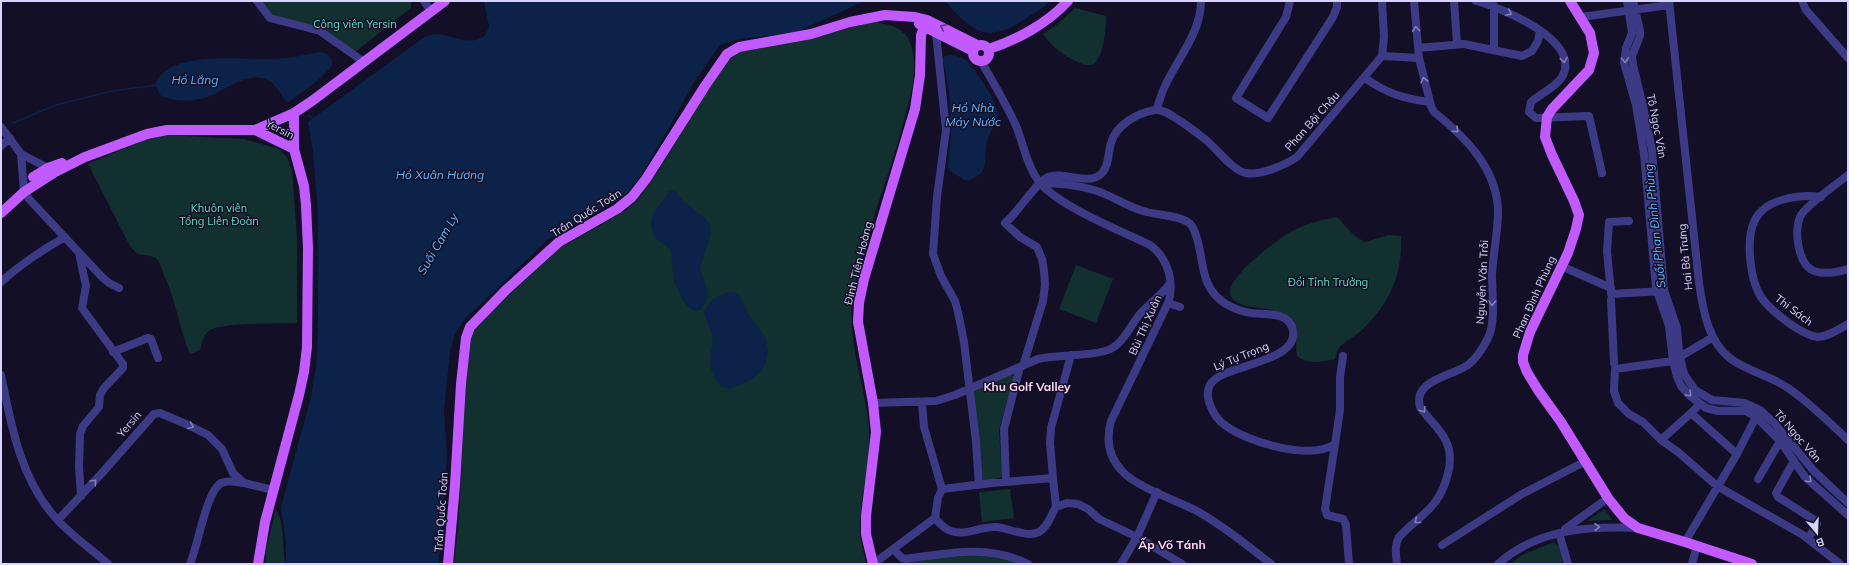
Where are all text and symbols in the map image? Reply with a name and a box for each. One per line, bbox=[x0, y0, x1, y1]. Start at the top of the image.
one-way arrow bbox=[1505, 9, 1513, 16]
park label: Công viên Yersin bbox=[313, 17, 397, 31]
one-way arrow bbox=[940, 24, 947, 32]
one-way arrow bbox=[1412, 26, 1421, 32]
one-way arrow bbox=[1559, 57, 1568, 63]
one-way arrow bbox=[1620, 57, 1629, 64]
water label: Hồ Lắng bbox=[171, 72, 219, 87]
one-way arrow bbox=[1420, 77, 1428, 83]
street label: Phan Bội Châu bbox=[1281, 88, 1343, 154]
street label: Tô Ngọc Vân bbox=[1644, 93, 1670, 159]
water label: Hồ Nhà Máy Nước bbox=[945, 100, 1001, 129]
street label: Yersin bbox=[262, 115, 297, 142]
one-way arrow bbox=[1451, 126, 1459, 133]
water label: Suối Phan Đình Phùng bbox=[1641, 163, 1668, 289]
water label: Hồ Xuân Hương bbox=[396, 167, 484, 182]
street label: Trần Quốc Toản bbox=[548, 186, 624, 240]
park label: Khuôn viên Tổng Liên Đoàn bbox=[179, 201, 259, 228]
water label: Suối Cam Ly bbox=[414, 210, 462, 277]
street label: Đinh Tiên Hoàng bbox=[841, 220, 875, 306]
street label: Hai Bà Trưng bbox=[1675, 223, 1695, 291]
street label: Nguyễn Văn Trỗi bbox=[1473, 239, 1491, 325]
street label: Phan Đình Phùng bbox=[1509, 253, 1559, 341]
park label: Đồi Tỉnh Trưởng bbox=[1288, 275, 1368, 289]
street label: Thi Sách bbox=[1772, 291, 1816, 329]
street label: Bùi Thị Xuân bbox=[1125, 293, 1165, 357]
one-way arrow bbox=[1488, 300, 1496, 306]
street label: Lý Tự Trọng bbox=[1211, 339, 1271, 373]
district label: Khu Golf Valley bbox=[983, 379, 1071, 394]
one-way arrow bbox=[1684, 389, 1692, 396]
one-way arrow bbox=[1419, 406, 1426, 413]
street label: Tô Ngọc Vân bbox=[1771, 407, 1825, 465]
street label: Yersin bbox=[113, 408, 144, 441]
one-way arrow bbox=[186, 421, 194, 429]
street label: Trần Quốc Toản bbox=[431, 471, 451, 553]
one-way arrow bbox=[1804, 475, 1812, 483]
one-way arrow bbox=[89, 479, 97, 487]
north arrow bbox=[1797, 513, 1837, 553]
one-way arrow bbox=[1415, 516, 1422, 523]
one-way arrow bbox=[1594, 523, 1600, 531]
text: B bbox=[1814, 535, 1826, 550]
district label: Ấp Võ Tánh bbox=[1138, 537, 1206, 552]

